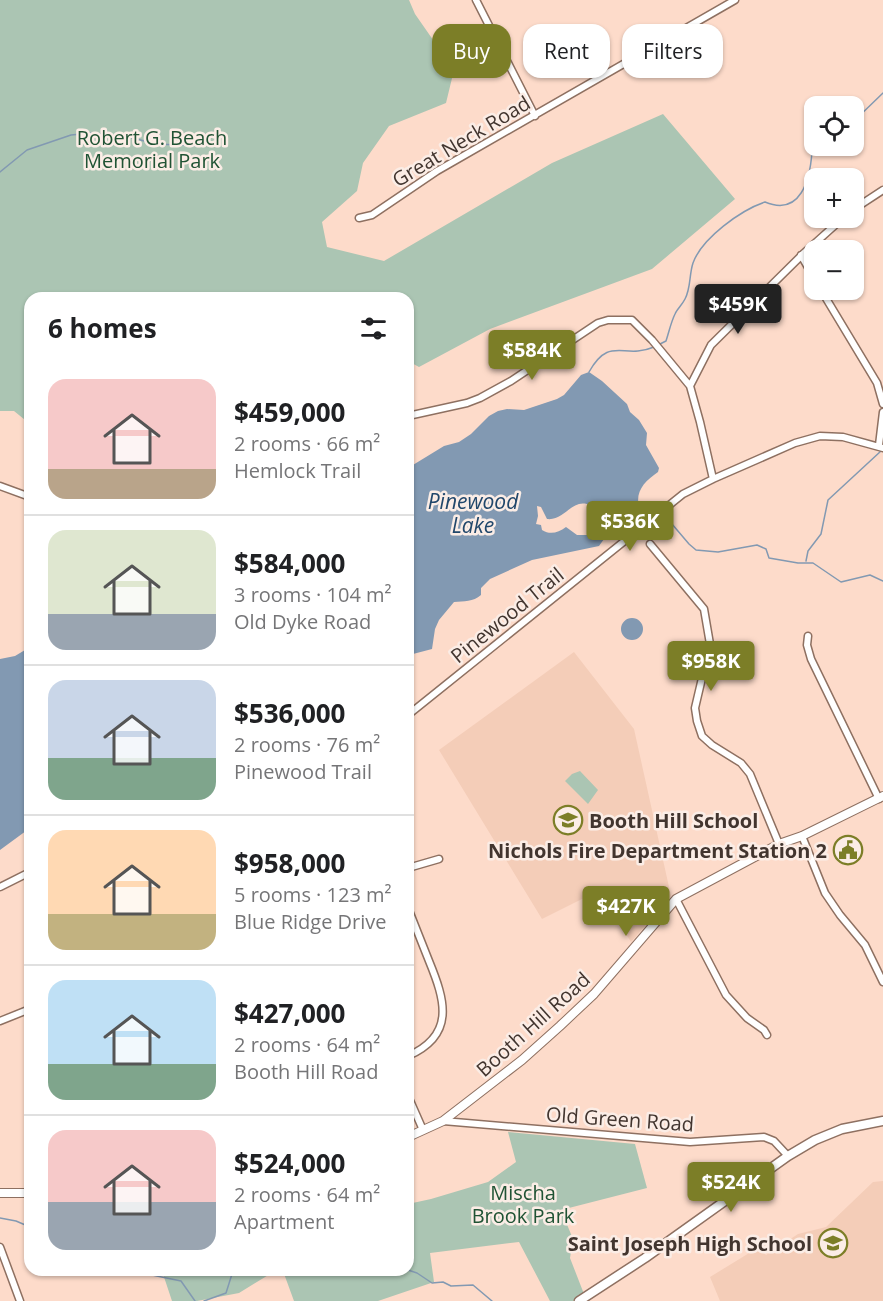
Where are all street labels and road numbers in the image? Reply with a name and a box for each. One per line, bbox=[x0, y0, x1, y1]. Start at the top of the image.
street label: Great Neck Road bbox=[387, 89, 535, 193]
street label: Pinewood Trail bbox=[445, 561, 569, 669]
street label: Booth Hill Road bbox=[470, 966, 596, 1082]
street label: Old Green Road bbox=[545, 1100, 695, 1138]

